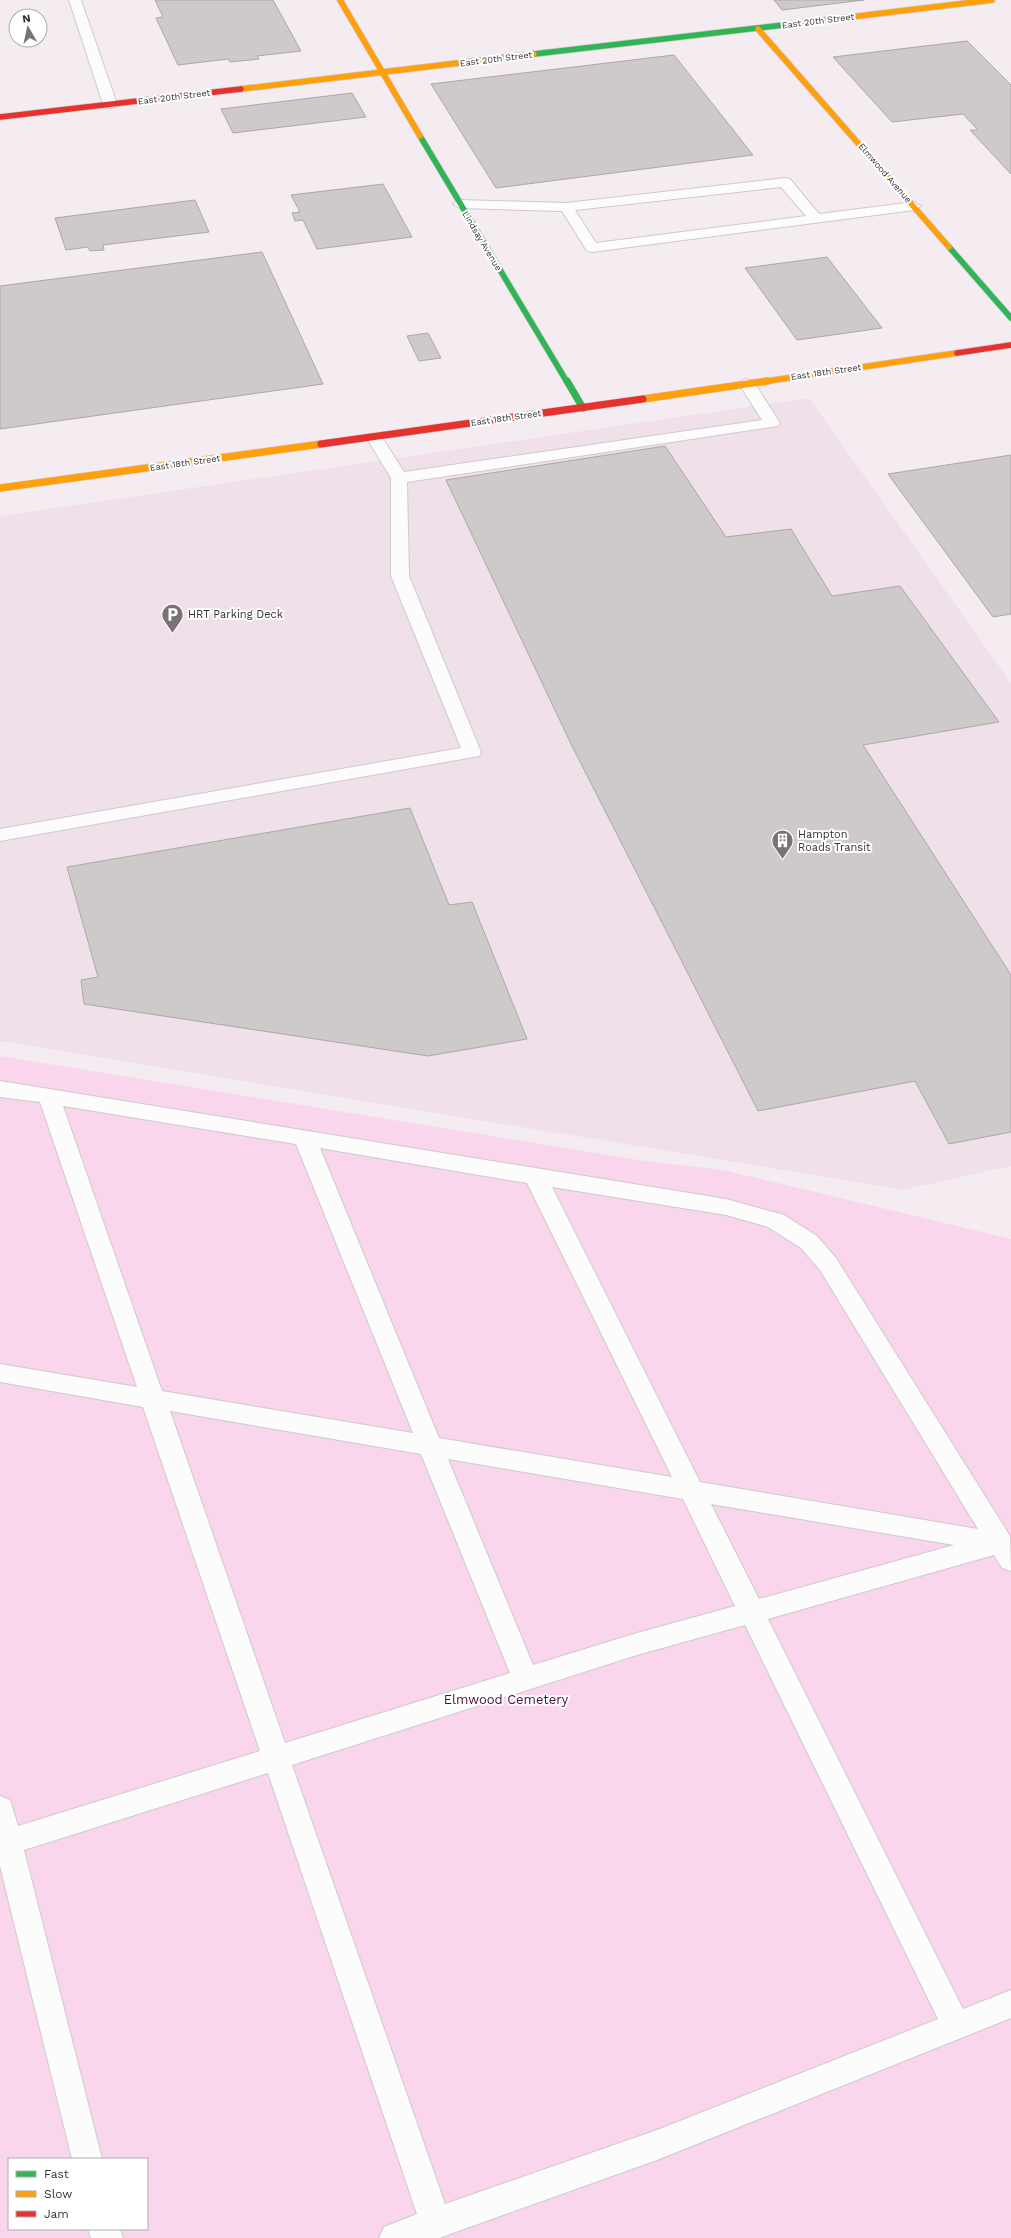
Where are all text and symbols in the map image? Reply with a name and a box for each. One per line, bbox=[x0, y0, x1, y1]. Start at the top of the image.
north arrow bbox=[8, 8, 48, 48]
text: N bbox=[21, 12, 32, 26]
street label: East 20th Street bbox=[781, 12, 855, 30]
street label: East 20th Street bbox=[459, 50, 533, 68]
street label: East 20th Street bbox=[137, 88, 211, 106]
street label: Elmwood Avenue bbox=[857, 141, 913, 205]
street label: Lindsay Avenue bbox=[460, 209, 504, 273]
street label: East 18th Street bbox=[790, 362, 862, 382]
street label: East 18th Street bbox=[470, 408, 542, 428]
street label: East 18th Street bbox=[149, 453, 221, 473]
parking icon: HRT Parking Deck bbox=[159, 601, 185, 634]
place label: HRT Parking Deck bbox=[188, 608, 283, 621]
building icon: Hampton Roads Transit bbox=[770, 827, 796, 860]
place label: Hampton Roads Transit bbox=[798, 828, 871, 854]
park label: Elmwood Cemetery bbox=[444, 1692, 569, 1707]
legend bbox=[8, 2158, 148, 2230]
text: Fast bbox=[44, 2167, 69, 2181]
text: Slow bbox=[44, 2187, 72, 2201]
text: Jam bbox=[44, 2207, 69, 2221]

